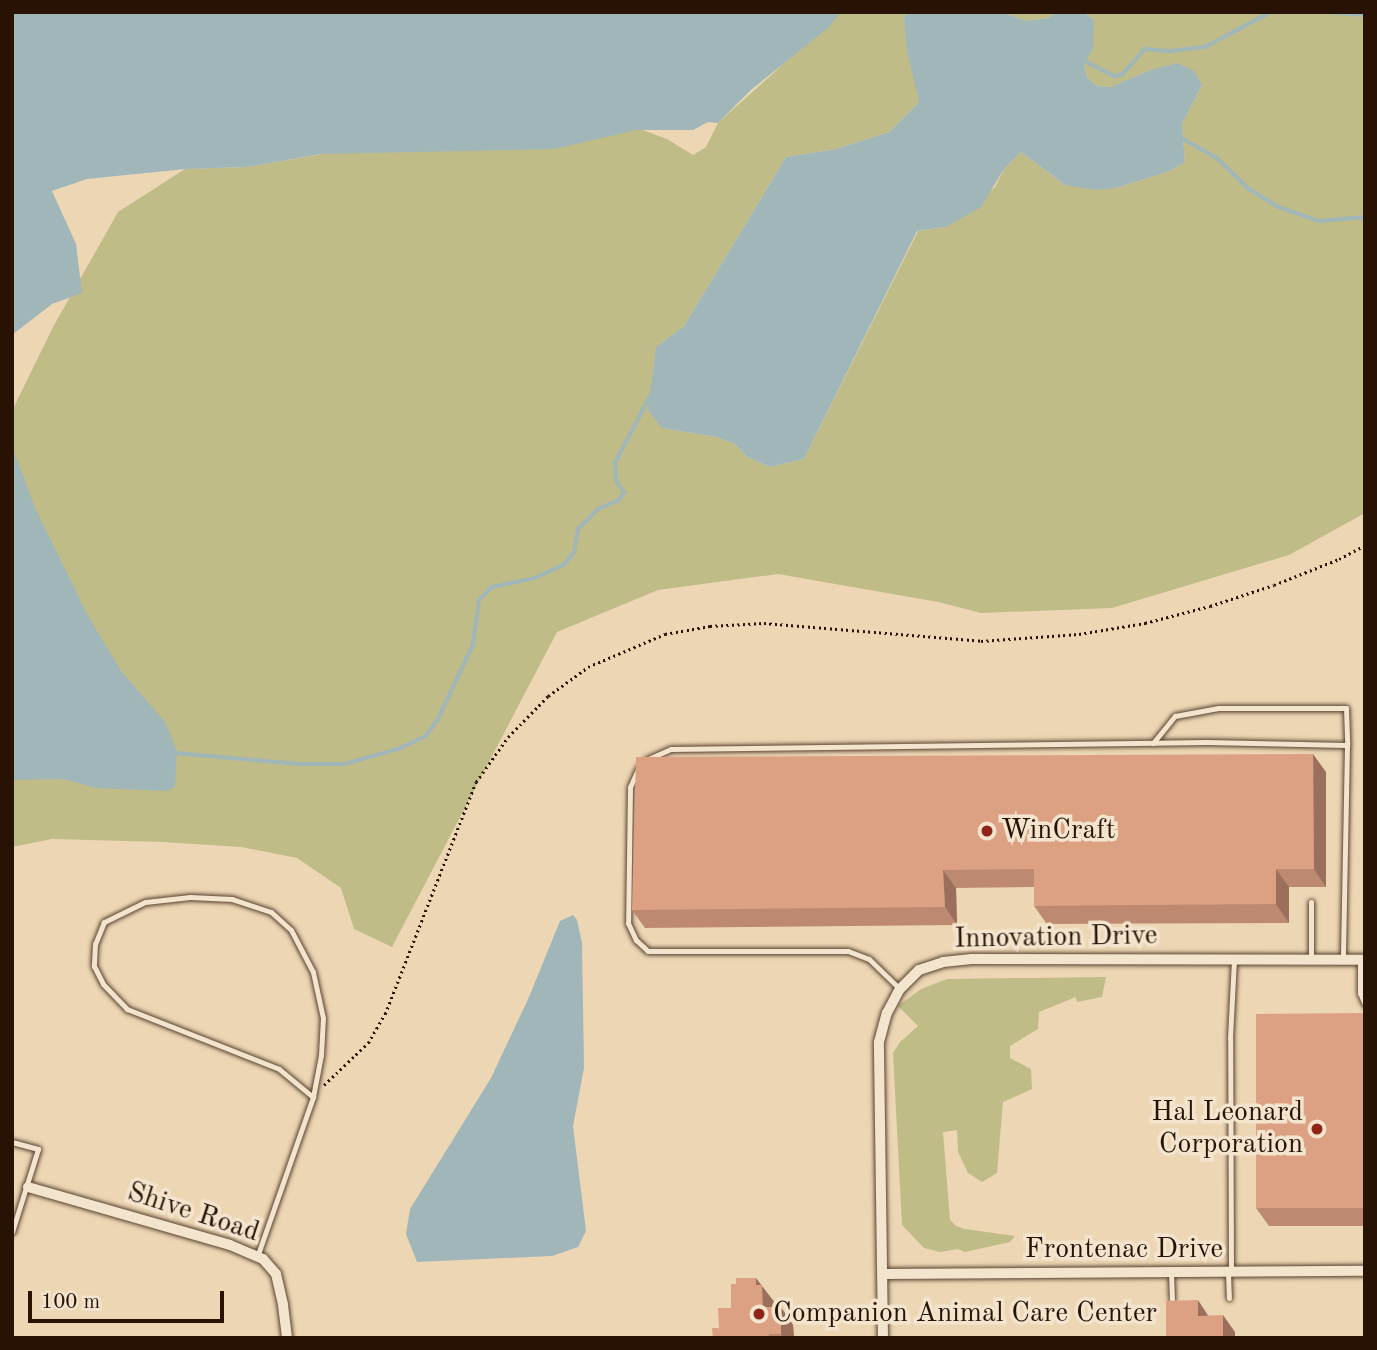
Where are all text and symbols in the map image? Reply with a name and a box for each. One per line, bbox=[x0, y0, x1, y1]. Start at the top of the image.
place label: WinCraft bbox=[1001, 814, 1115, 848]
marker: WinCraft bbox=[979, 823, 995, 839]
street label: Innovation Drive bbox=[954, 919, 1158, 957]
place label: Hal Leonard Corporation bbox=[1151, 1096, 1303, 1162]
marker: Hal Leonard Corporation bbox=[1309, 1121, 1325, 1137]
street label: Shive Road bbox=[123, 1176, 263, 1250]
street label: Frontenac Drive bbox=[1025, 1233, 1223, 1267]
scale bar bbox=[32, 1276, 228, 1320]
text: 100 m bbox=[41, 1292, 100, 1313]
place label: Companion Animal Care Center bbox=[773, 1297, 1157, 1331]
marker: Companion Animal Care Center bbox=[751, 1306, 767, 1322]

